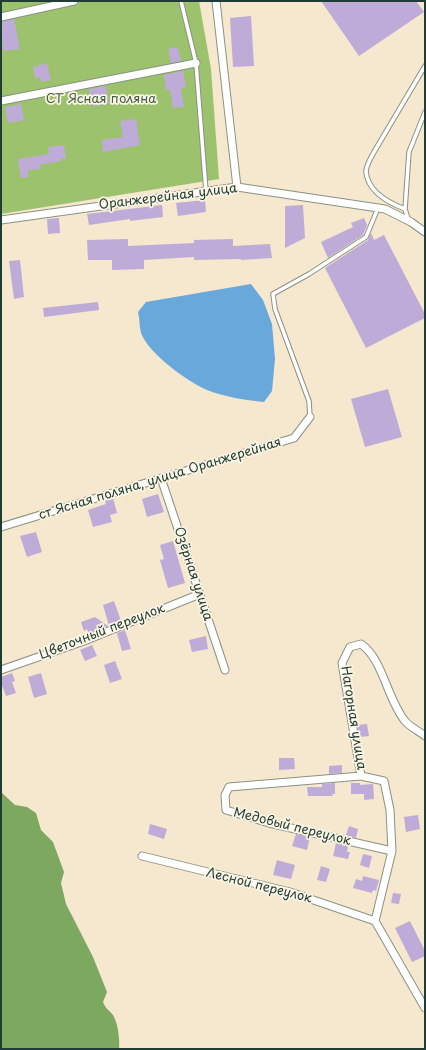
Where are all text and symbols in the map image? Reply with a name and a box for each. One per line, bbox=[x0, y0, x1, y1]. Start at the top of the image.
park label: СТ Ясная поляна bbox=[46, 91, 156, 107]
street label: Оранжерейная улица bbox=[98, 181, 238, 213]
street label: ст Ясная поляна, улица Оранжерейная bbox=[37, 435, 283, 523]
street label: Озёрная улица bbox=[170, 525, 216, 623]
street label: Цветочный переулок bbox=[37, 601, 167, 663]
street label: Нагорная улица bbox=[337, 665, 369, 771]
street label: Медовый переулок bbox=[232, 805, 352, 849]
street label: Лесной переулок bbox=[204, 865, 314, 907]

